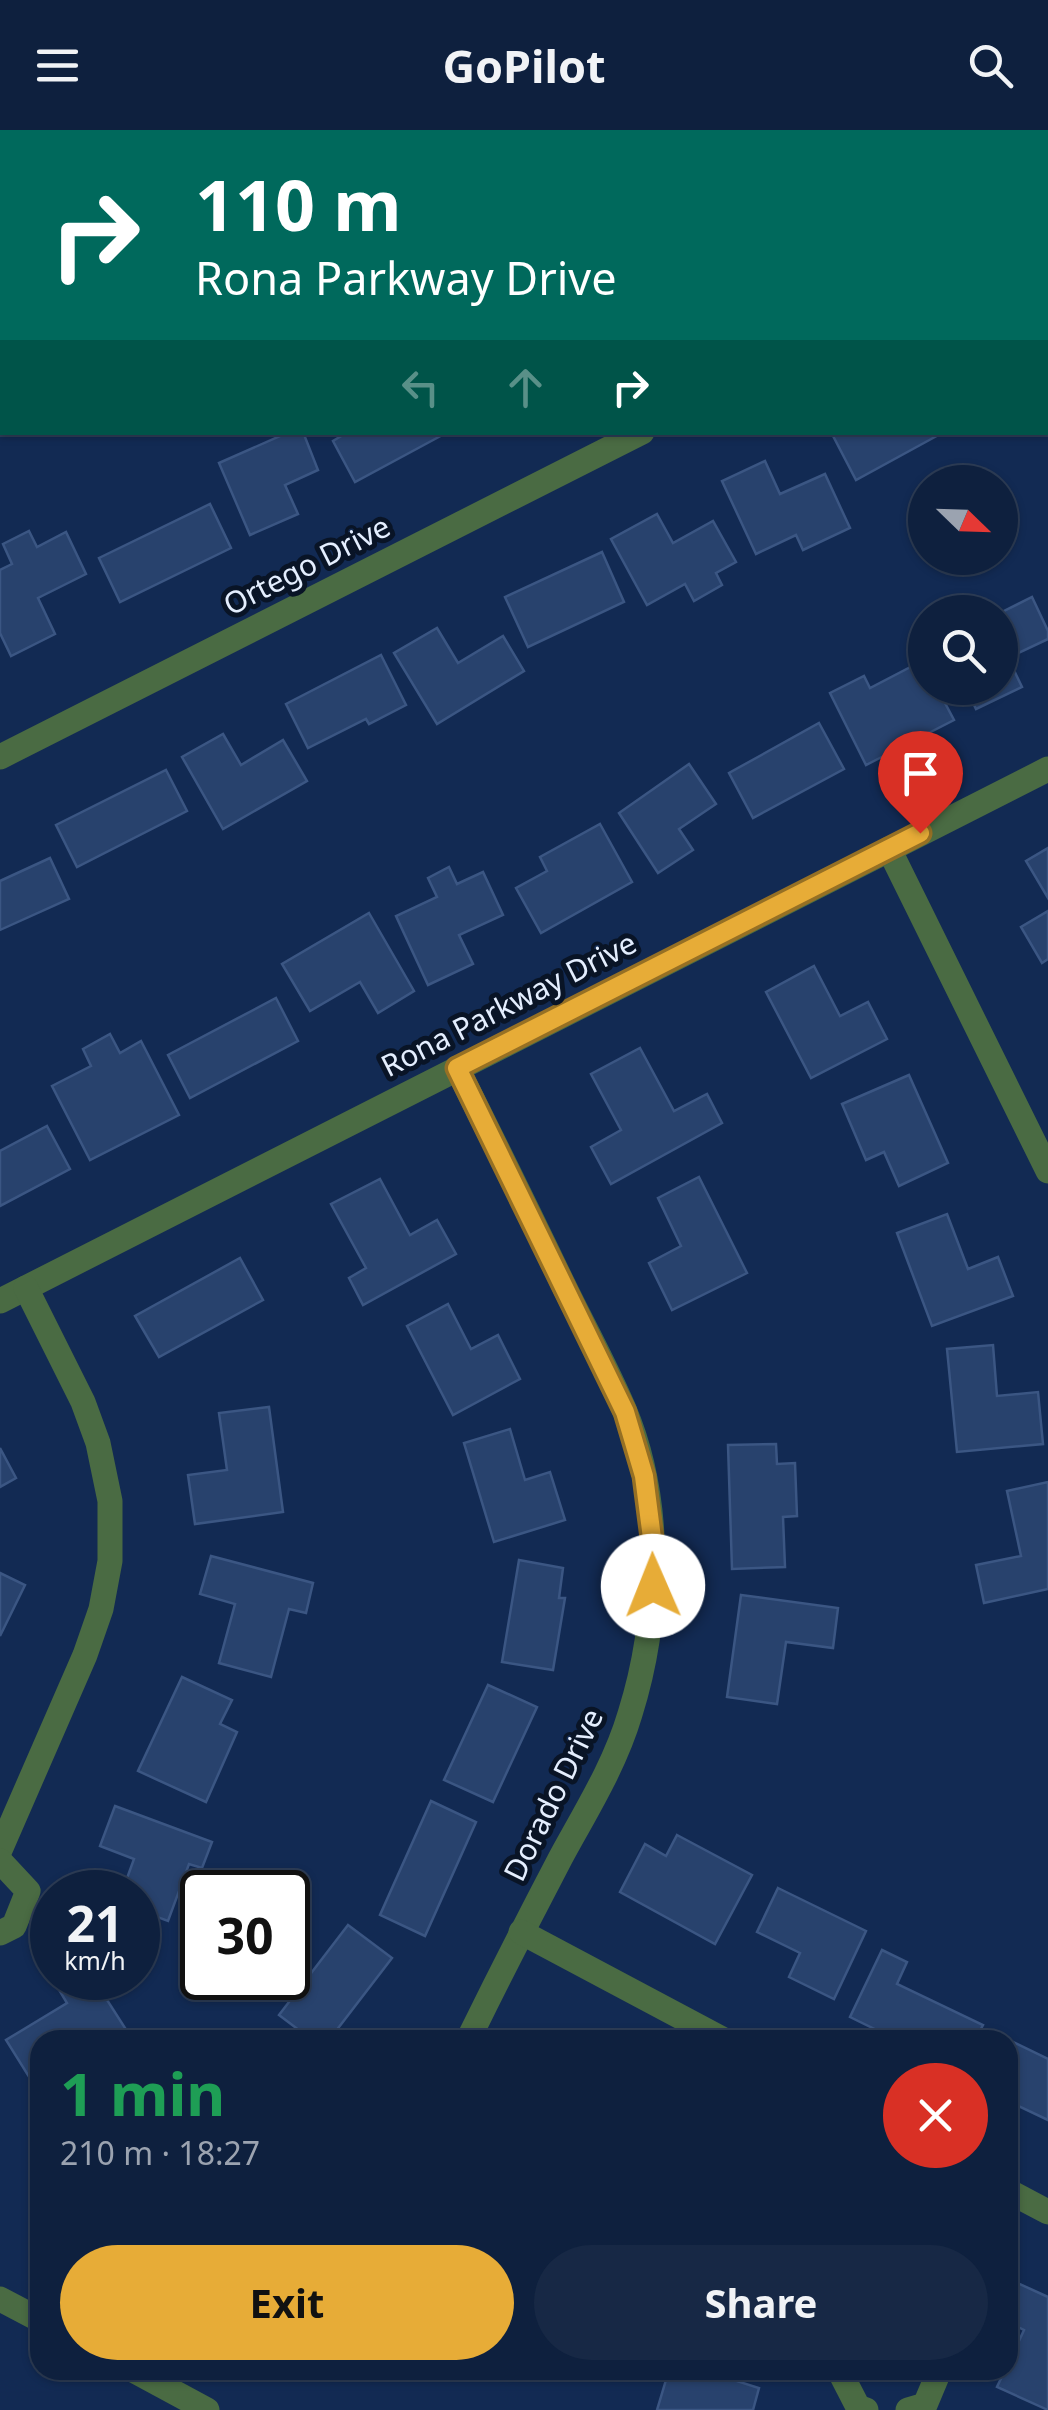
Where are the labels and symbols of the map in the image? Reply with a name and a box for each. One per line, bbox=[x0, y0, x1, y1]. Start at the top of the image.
north arrow bbox=[908, 465, 1018, 575]
street label: Ortego Drive bbox=[216, 505, 397, 624]
pin bbox=[878, 731, 963, 834]
street label: Rona Parkway Drive bbox=[374, 922, 643, 1086]
position arrow bbox=[601, 1534, 705, 1638]
street label: Dorado Drive bbox=[493, 1701, 612, 1887]
speed limit sign: 30 bbox=[180, 1870, 310, 2000]

